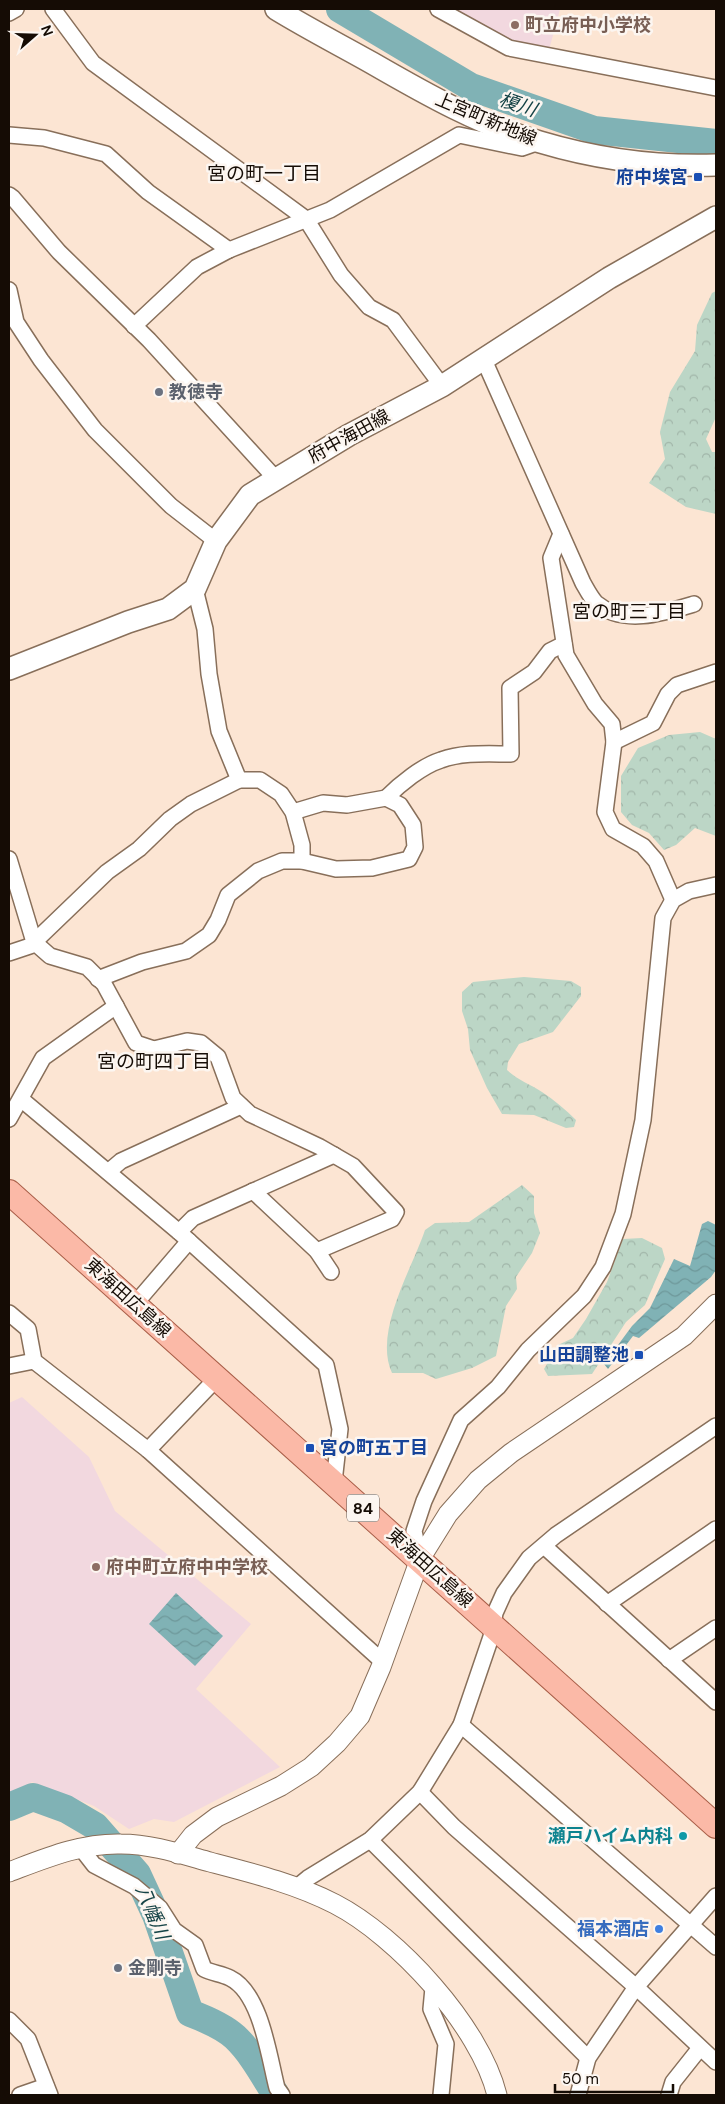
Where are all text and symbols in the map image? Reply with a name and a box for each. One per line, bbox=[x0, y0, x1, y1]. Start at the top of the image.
north arrow bbox=[10, 10, 60, 60]
place label: 町立府中小学校 bbox=[525, 13, 651, 37]
marker: 町立府中小学校 bbox=[509, 19, 521, 31]
text: N bbox=[37, 23, 57, 38]
water label: 榎川 bbox=[496, 86, 542, 123]
street label: 上宮町新地線 bbox=[432, 87, 540, 151]
district label: 宮の町一丁目 bbox=[207, 161, 321, 186]
place label: 府中埃宮 bbox=[616, 165, 688, 189]
marker: 府中埃宮 bbox=[692, 171, 704, 183]
place label: 教徳寺 bbox=[169, 380, 223, 404]
marker: 教徳寺 bbox=[153, 386, 165, 398]
street label: 府中海田線 bbox=[304, 404, 394, 468]
district label: 宮の町三丁目 bbox=[572, 599, 686, 624]
district label: 宮の町四丁目 bbox=[97, 1049, 211, 1074]
street label: 東海田広島線 bbox=[80, 1253, 176, 1343]
place label: 山田調整池 bbox=[539, 1343, 629, 1367]
marker: 山田調整池 bbox=[633, 1349, 645, 1361]
place label: 宮の町五丁目 bbox=[320, 1436, 428, 1460]
marker: 宮の町五丁目 bbox=[304, 1442, 316, 1454]
road number: 84 bbox=[347, 1495, 379, 1522]
street label: 東海田広島線 bbox=[382, 1523, 478, 1613]
place label: 府中町立府中中学校 bbox=[106, 1555, 268, 1579]
marker: 府中町立府中中学校 bbox=[90, 1561, 102, 1573]
place label: 瀬戸ハイム内科 bbox=[548, 1824, 673, 1848]
marker: 瀬戸ハイム内科 bbox=[677, 1830, 689, 1842]
water label: 八幡川 bbox=[130, 1881, 176, 1945]
place label: 福本酒店 bbox=[577, 1917, 649, 1941]
marker: 福本酒店 bbox=[653, 1923, 665, 1935]
place label: 金剛寺 bbox=[128, 1956, 182, 1980]
marker: 金剛寺 bbox=[112, 1962, 124, 1974]
scale bar bbox=[555, 2062, 672, 2094]
text: 50 m bbox=[562, 2069, 599, 2089]

